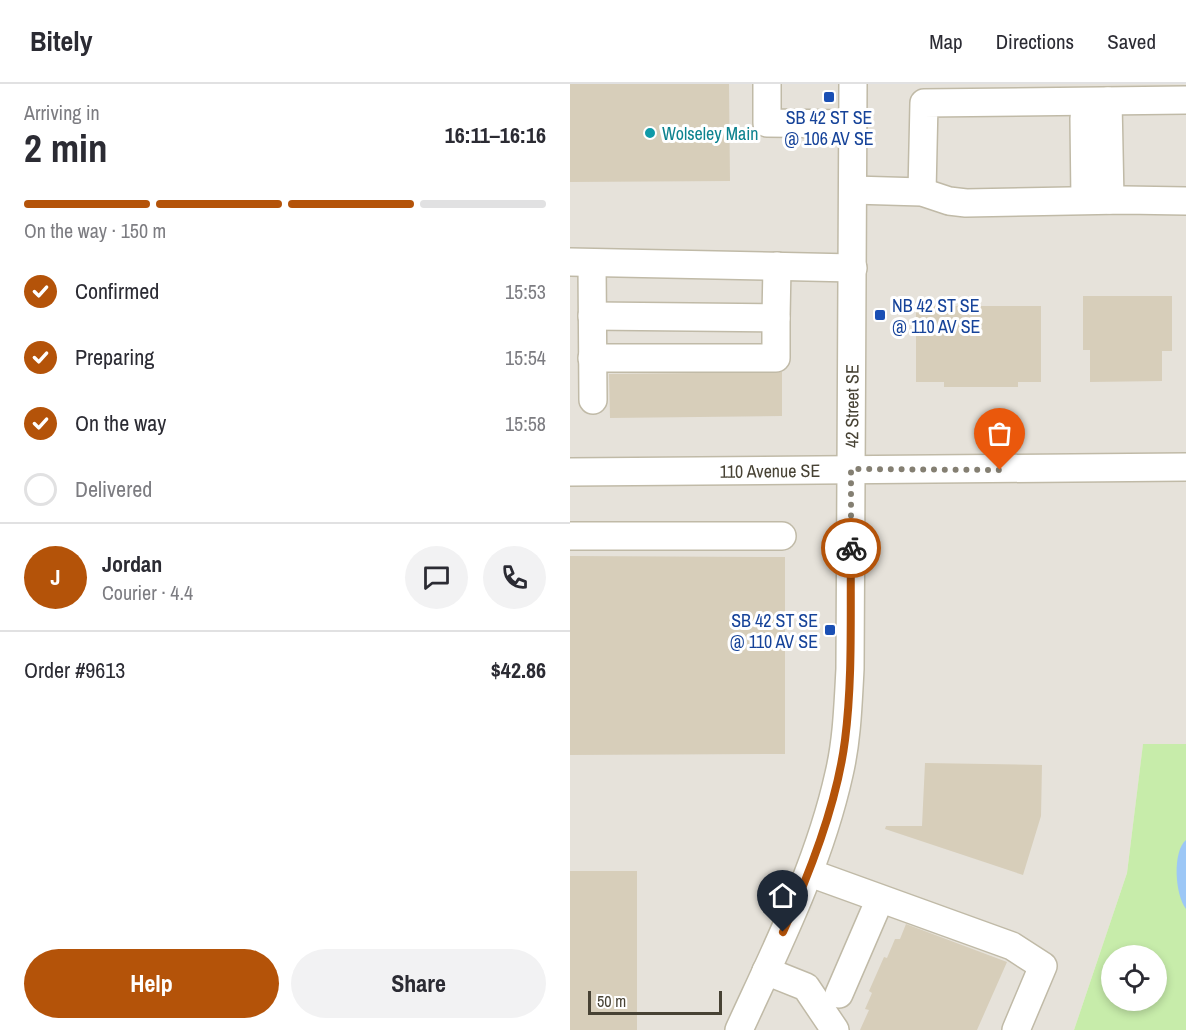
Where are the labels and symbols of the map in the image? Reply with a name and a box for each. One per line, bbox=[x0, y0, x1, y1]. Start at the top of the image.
marker: SB 42 ST SE @ 106 AV SE bbox=[822, 90, 836, 104]
place label: SB 42 ST SE @ 106 AV SE bbox=[784, 105, 874, 151]
place label: Wolseley Main bbox=[662, 121, 759, 146]
marker: Wolseley Main bbox=[643, 126, 657, 140]
place label: NB 42 ST SE @ 110 AV SE bbox=[892, 293, 980, 339]
marker: NB 42 ST SE @ 110 AV SE bbox=[873, 308, 887, 322]
street label: 42 Street SE bbox=[839, 364, 864, 448]
pin bbox=[974, 408, 1025, 470]
street label: 110 Avenue SE bbox=[720, 457, 820, 483]
courier bbox=[821, 518, 881, 578]
place label: SB 42 ST SE @ 110 AV SE bbox=[730, 608, 818, 654]
marker: SB 42 ST SE @ 110 AV SE bbox=[823, 623, 837, 637]
pin bbox=[757, 870, 808, 932]
scale bar bbox=[588, 988, 722, 1016]

